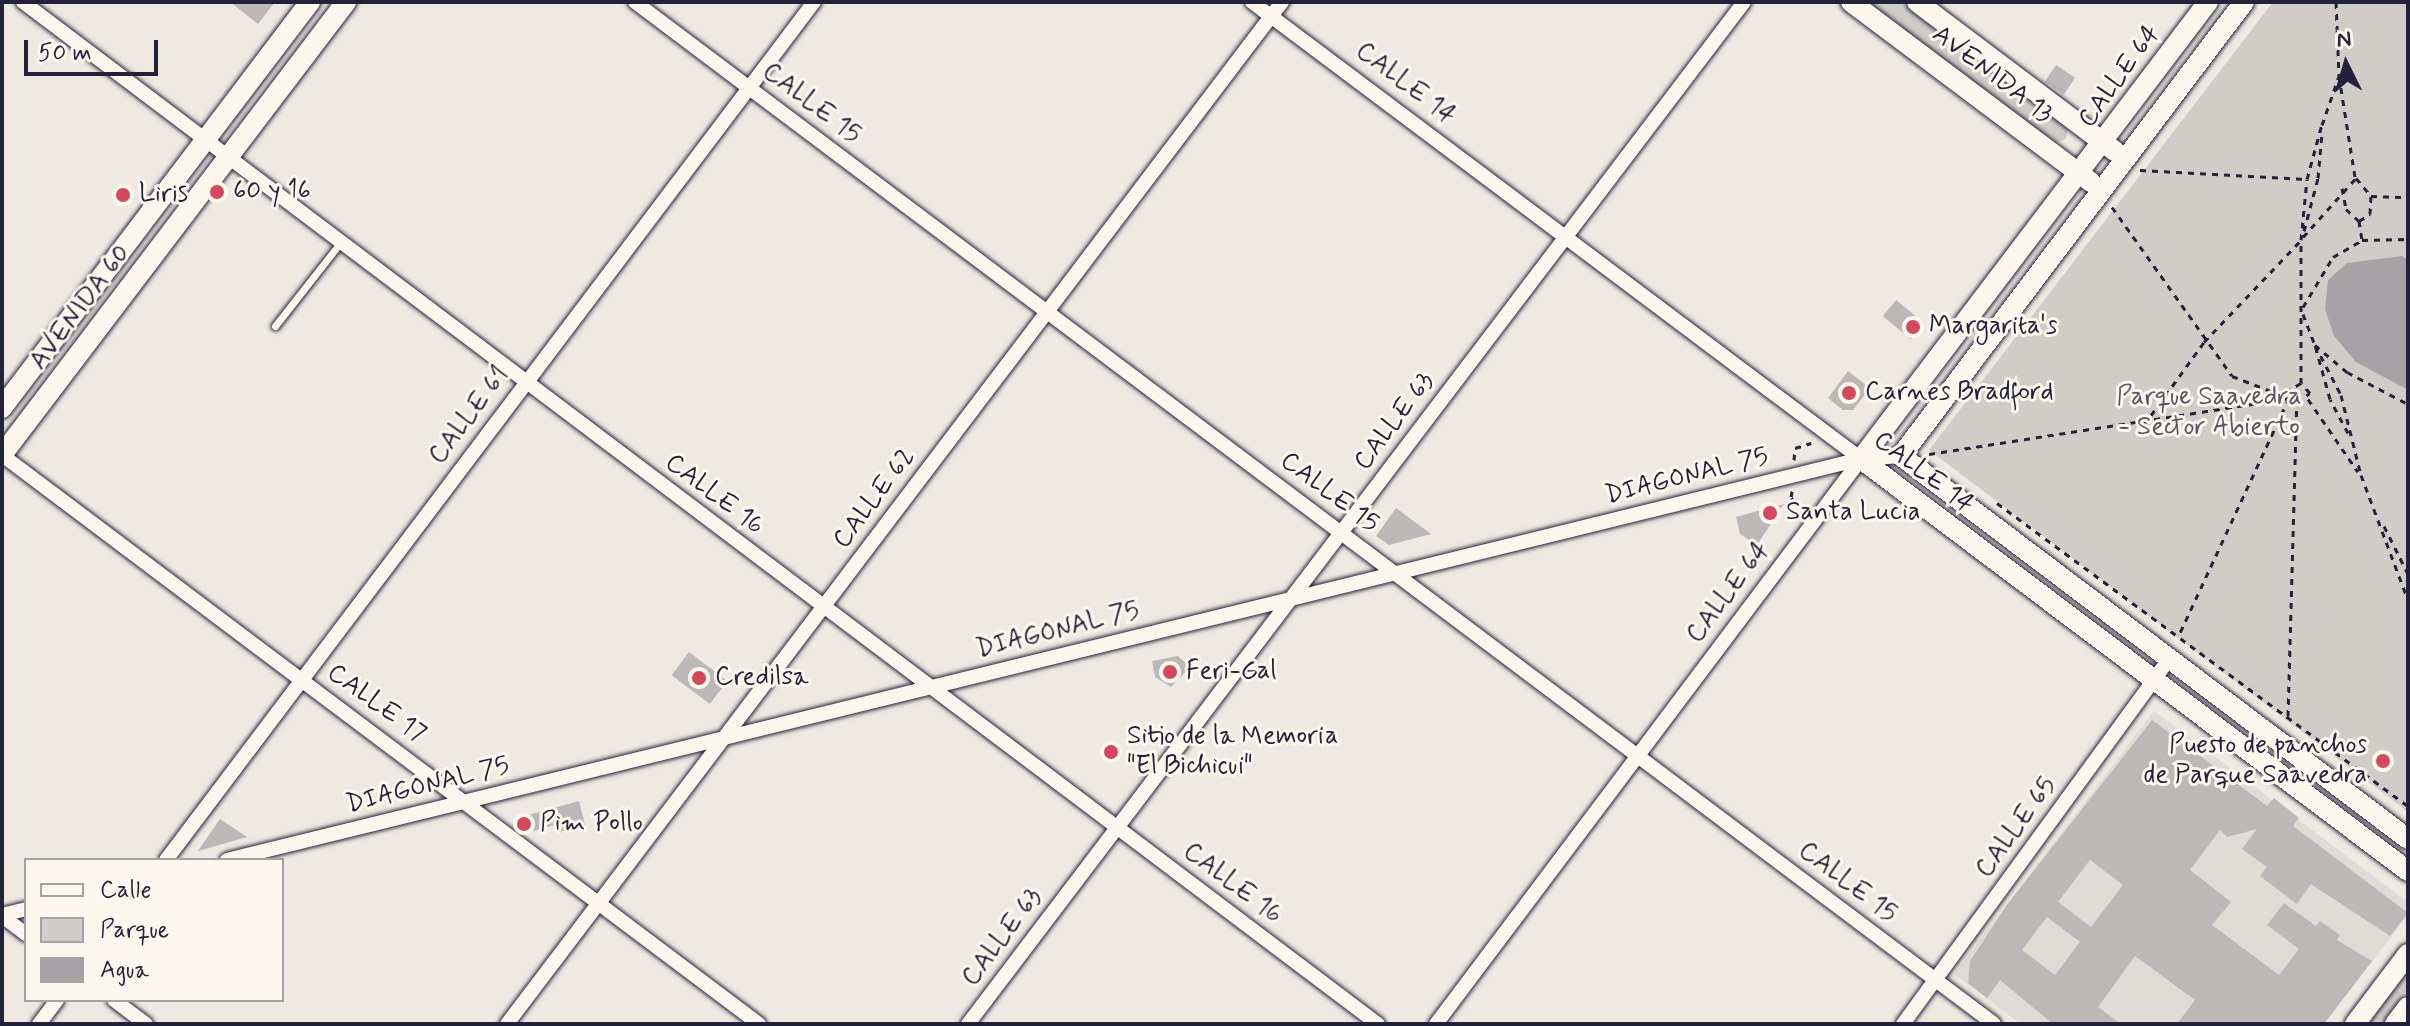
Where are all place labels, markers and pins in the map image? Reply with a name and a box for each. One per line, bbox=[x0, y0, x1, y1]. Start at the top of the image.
place label: 60 y 16 bbox=[233, 176, 314, 208]
place label: Liris bbox=[139, 179, 188, 211]
marker: 60 y 16 bbox=[208, 183, 226, 201]
marker: Liris bbox=[114, 186, 132, 204]
place label: Margarita's bbox=[1929, 311, 2057, 343]
marker: Margarita's bbox=[1904, 318, 1922, 336]
place label: Carnes Bradford bbox=[1865, 377, 2054, 409]
marker: Carnes Bradford bbox=[1840, 384, 1858, 402]
place label: Santa Lucia bbox=[1786, 497, 1920, 529]
marker: Santa Lucia bbox=[1761, 504, 1779, 522]
place label: Feri-Gal bbox=[1186, 656, 1277, 688]
place label: Credilsa bbox=[715, 662, 809, 694]
marker: Feri-Gal bbox=[1161, 663, 1179, 681]
marker: Credilsa bbox=[690, 669, 708, 687]
place label: Sitio de la Memoria "El Bichicui" bbox=[1127, 721, 1344, 782]
place label: Puesto de panchos de Parque Saavedra bbox=[2150, 730, 2367, 792]
marker: Sitio de la Memoria "El Bichicui" bbox=[1102, 743, 1120, 761]
marker: Puesto de panchos de Parque Saavedra bbox=[2374, 752, 2392, 770]
place label: Pim Pollo bbox=[540, 808, 638, 840]
marker: Pim Pollo bbox=[515, 815, 533, 833]

